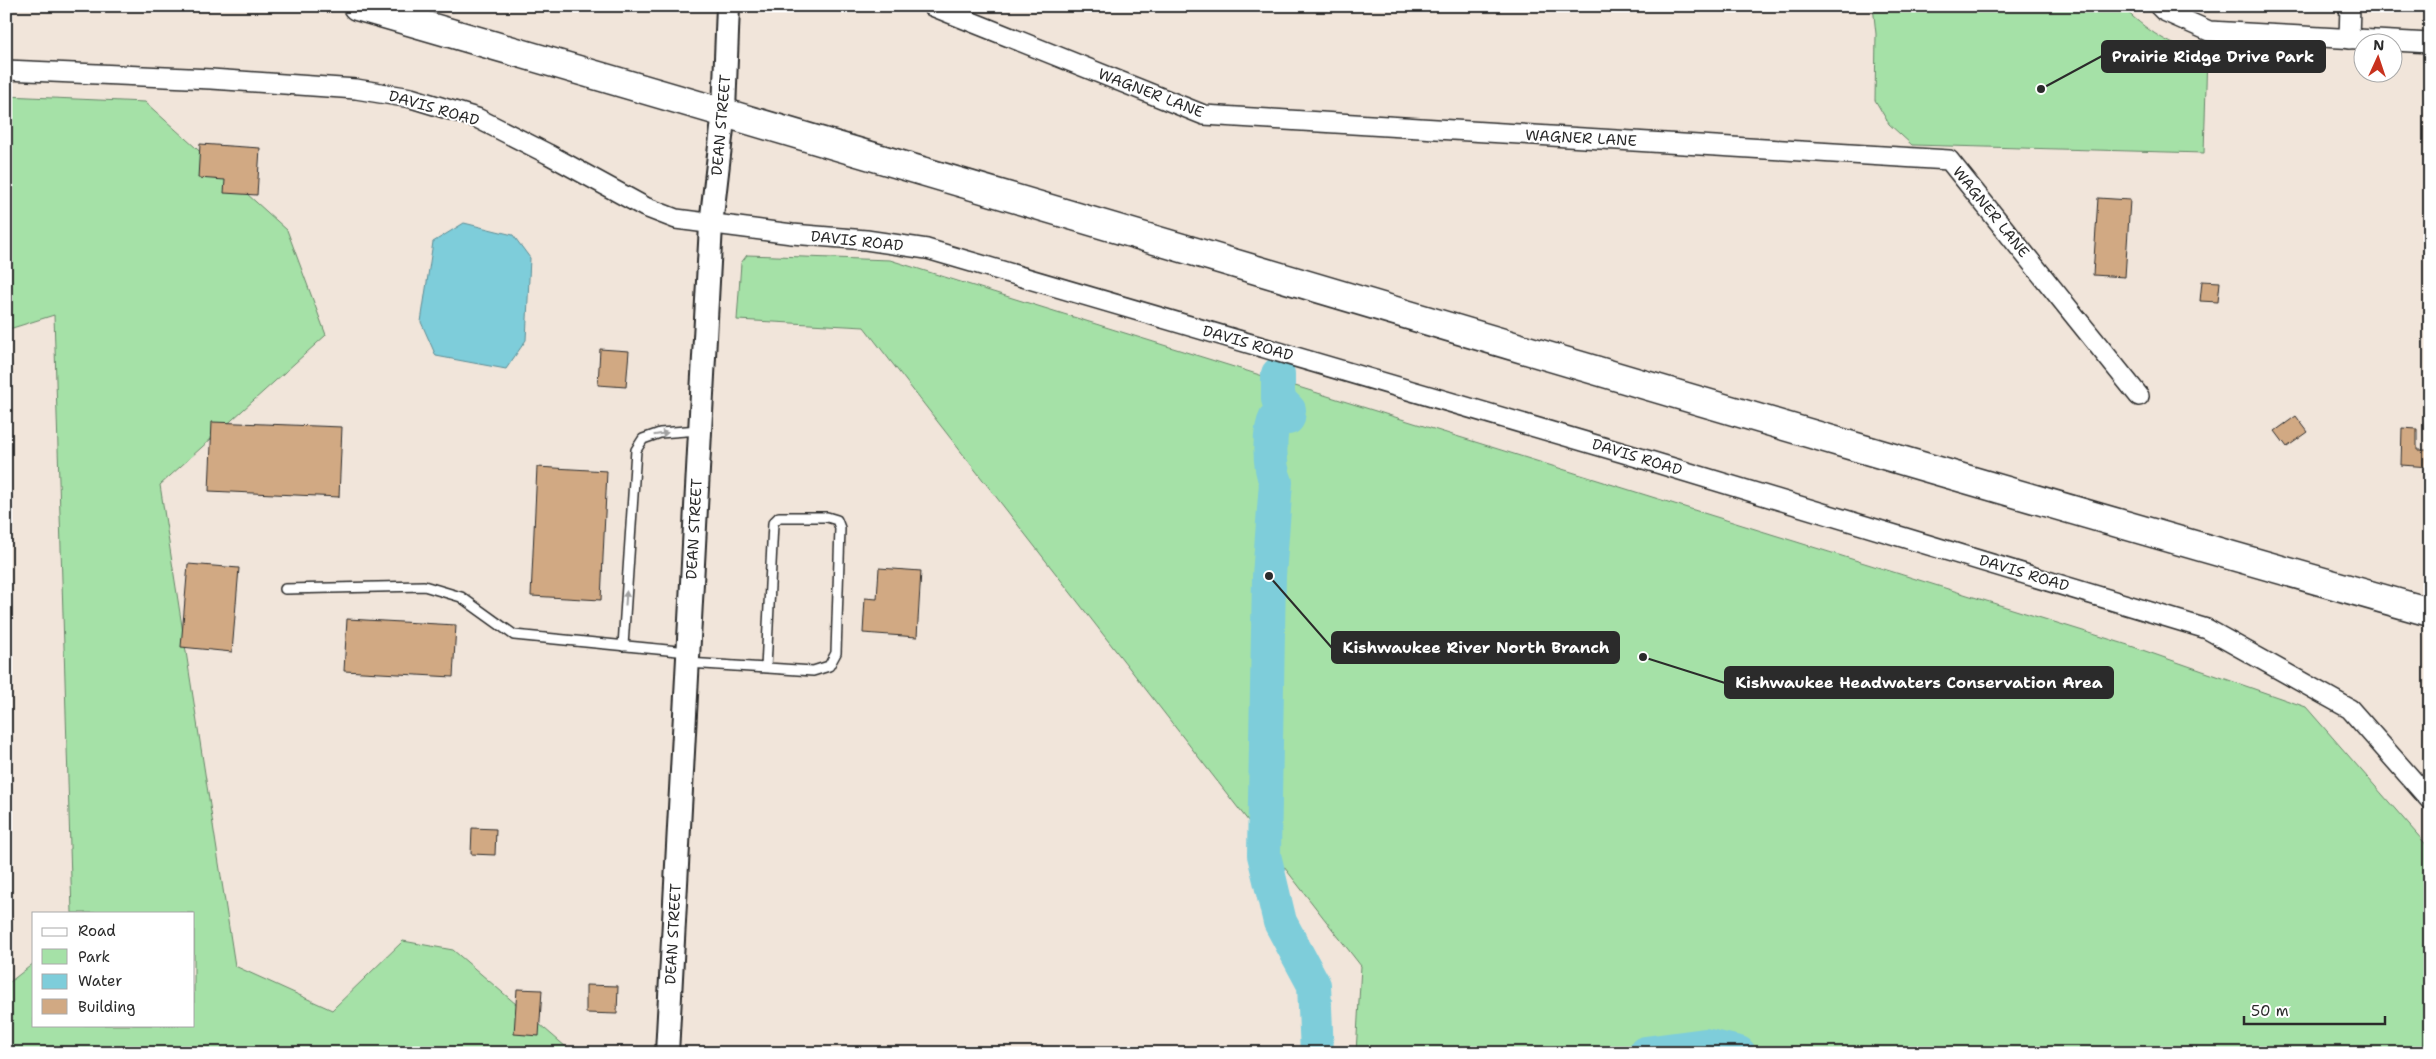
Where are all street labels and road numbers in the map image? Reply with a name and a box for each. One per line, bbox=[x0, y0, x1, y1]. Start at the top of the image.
street label: WAGNER LANE bbox=[1095, 64, 1207, 122]
street label: DEAN STREET bbox=[707, 74, 735, 176]
street label: DAVIS ROAD bbox=[386, 86, 482, 130]
street label: WAGNER LANE bbox=[1525, 125, 1637, 151]
street label: WAGNER LANE bbox=[1948, 162, 2034, 262]
street label: DAVIS ROAD bbox=[810, 226, 904, 256]
street label: DAVIS ROAD bbox=[1200, 321, 1296, 365]
street label: DAVIS ROAD bbox=[1590, 434, 1685, 480]
street label: DEAN STREET bbox=[681, 478, 707, 580]
street label: DAVIS ROAD bbox=[1977, 550, 2072, 596]
street label: DEAN STREET bbox=[660, 883, 686, 985]

